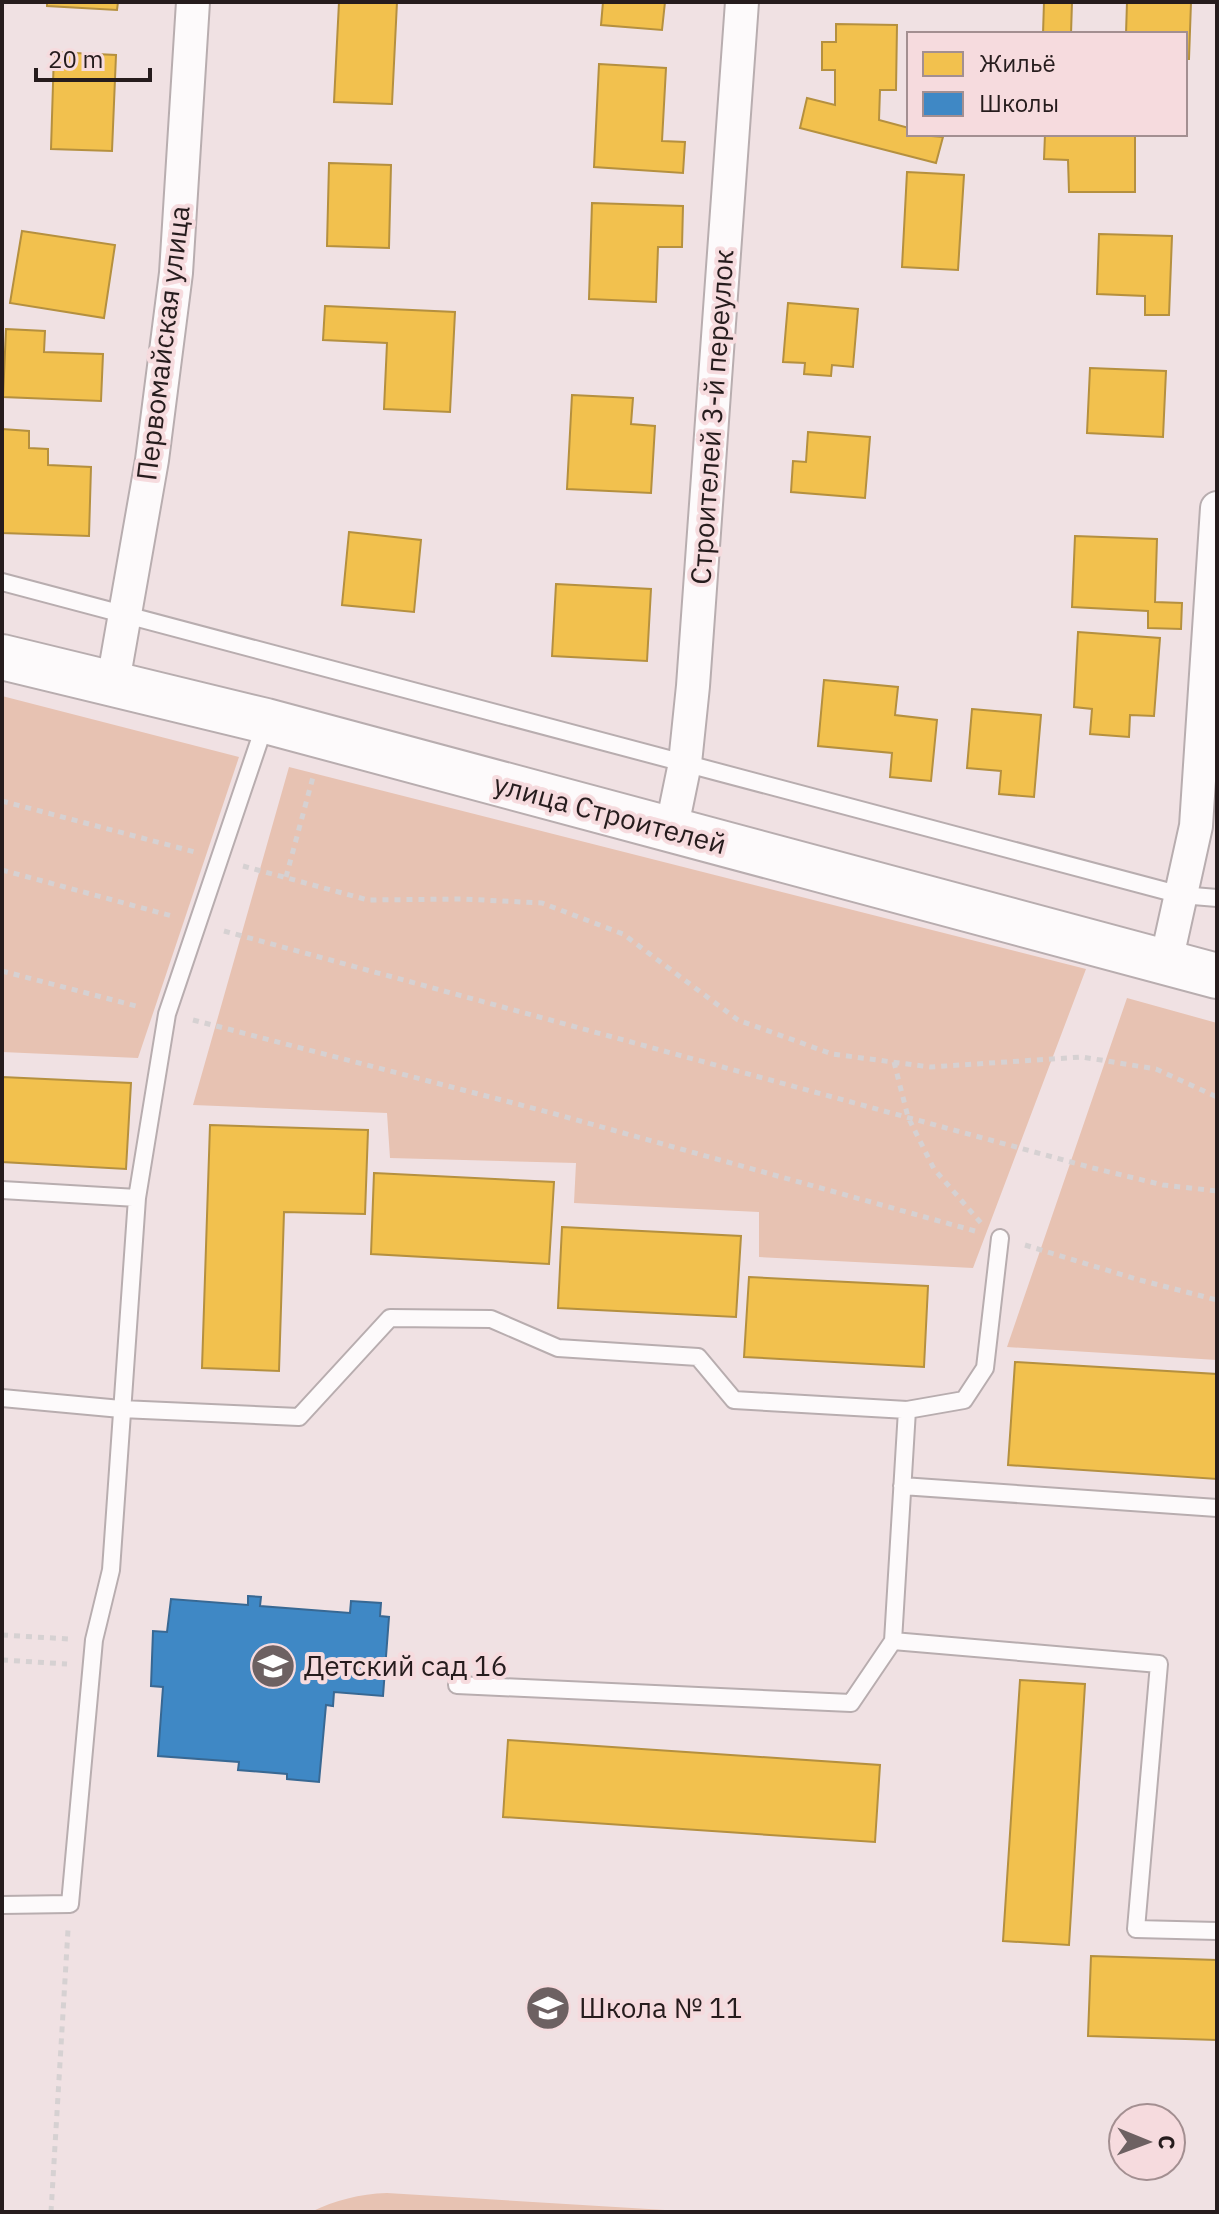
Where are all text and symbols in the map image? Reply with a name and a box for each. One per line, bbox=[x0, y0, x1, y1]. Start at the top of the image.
scale bar bbox=[36, 32, 150, 82]
legend bbox=[907, 32, 1187, 136]
text: 20 m bbox=[48, 43, 103, 75]
text: Жильё bbox=[979, 47, 1056, 79]
text: Школы bbox=[979, 87, 1059, 119]
street label: Первомайская улица bbox=[127, 203, 198, 482]
street label: Строителей 3-й переулок bbox=[681, 248, 742, 586]
street label: улица Строителей bbox=[490, 765, 730, 862]
school or university icon: Детский сад 16 bbox=[249, 1642, 297, 1690]
place label: Детский сад 16 bbox=[304, 1647, 508, 1684]
school or university icon: Школа № 11 bbox=[524, 1984, 572, 2032]
place label: Школа № 11 bbox=[579, 1989, 743, 2026]
north arrow bbox=[1107, 2102, 1187, 2182]
text: С bbox=[1153, 2135, 1182, 2150]

